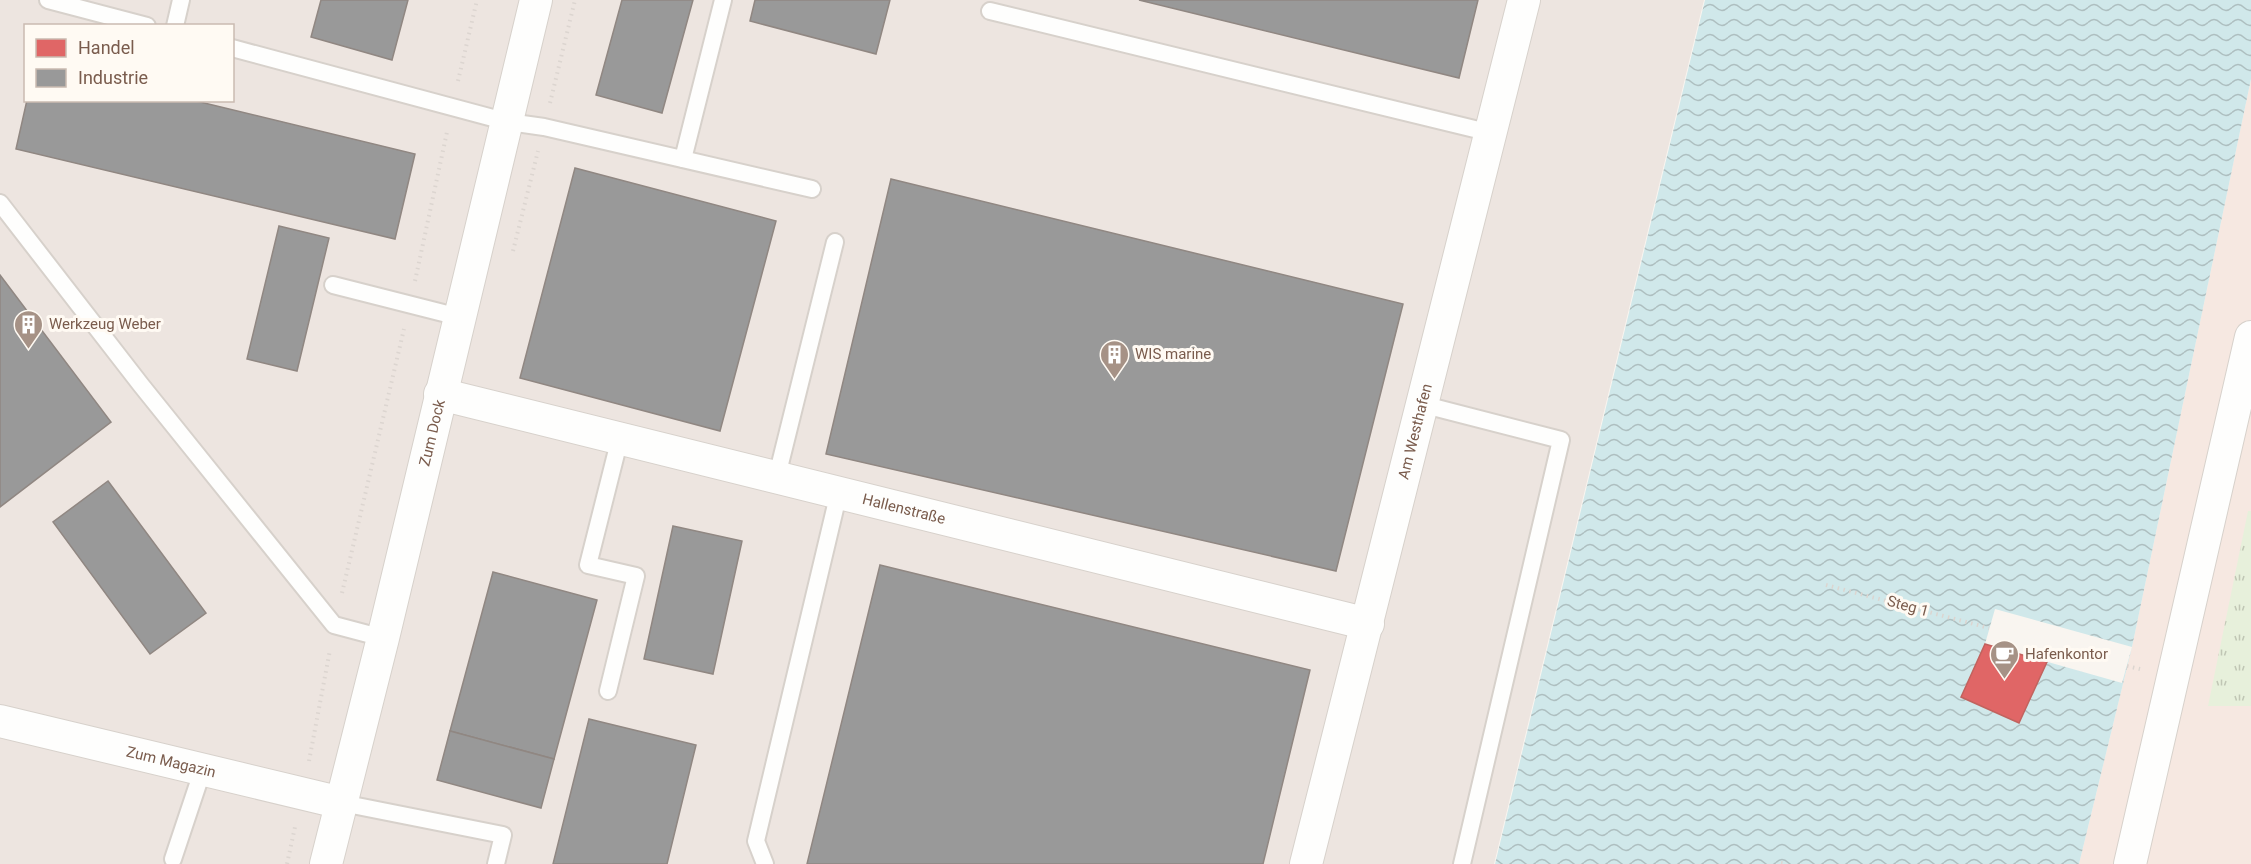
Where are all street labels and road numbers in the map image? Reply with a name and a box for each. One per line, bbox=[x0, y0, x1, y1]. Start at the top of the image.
street label: Am Westhafen bbox=[1394, 382, 1436, 481]
street label: Zum Dock bbox=[416, 397, 449, 468]
street label: Hallenstraße bbox=[861, 490, 947, 528]
street label: Steg 1 bbox=[1885, 592, 1931, 620]
street label: Zum Magazin bbox=[125, 743, 218, 781]

